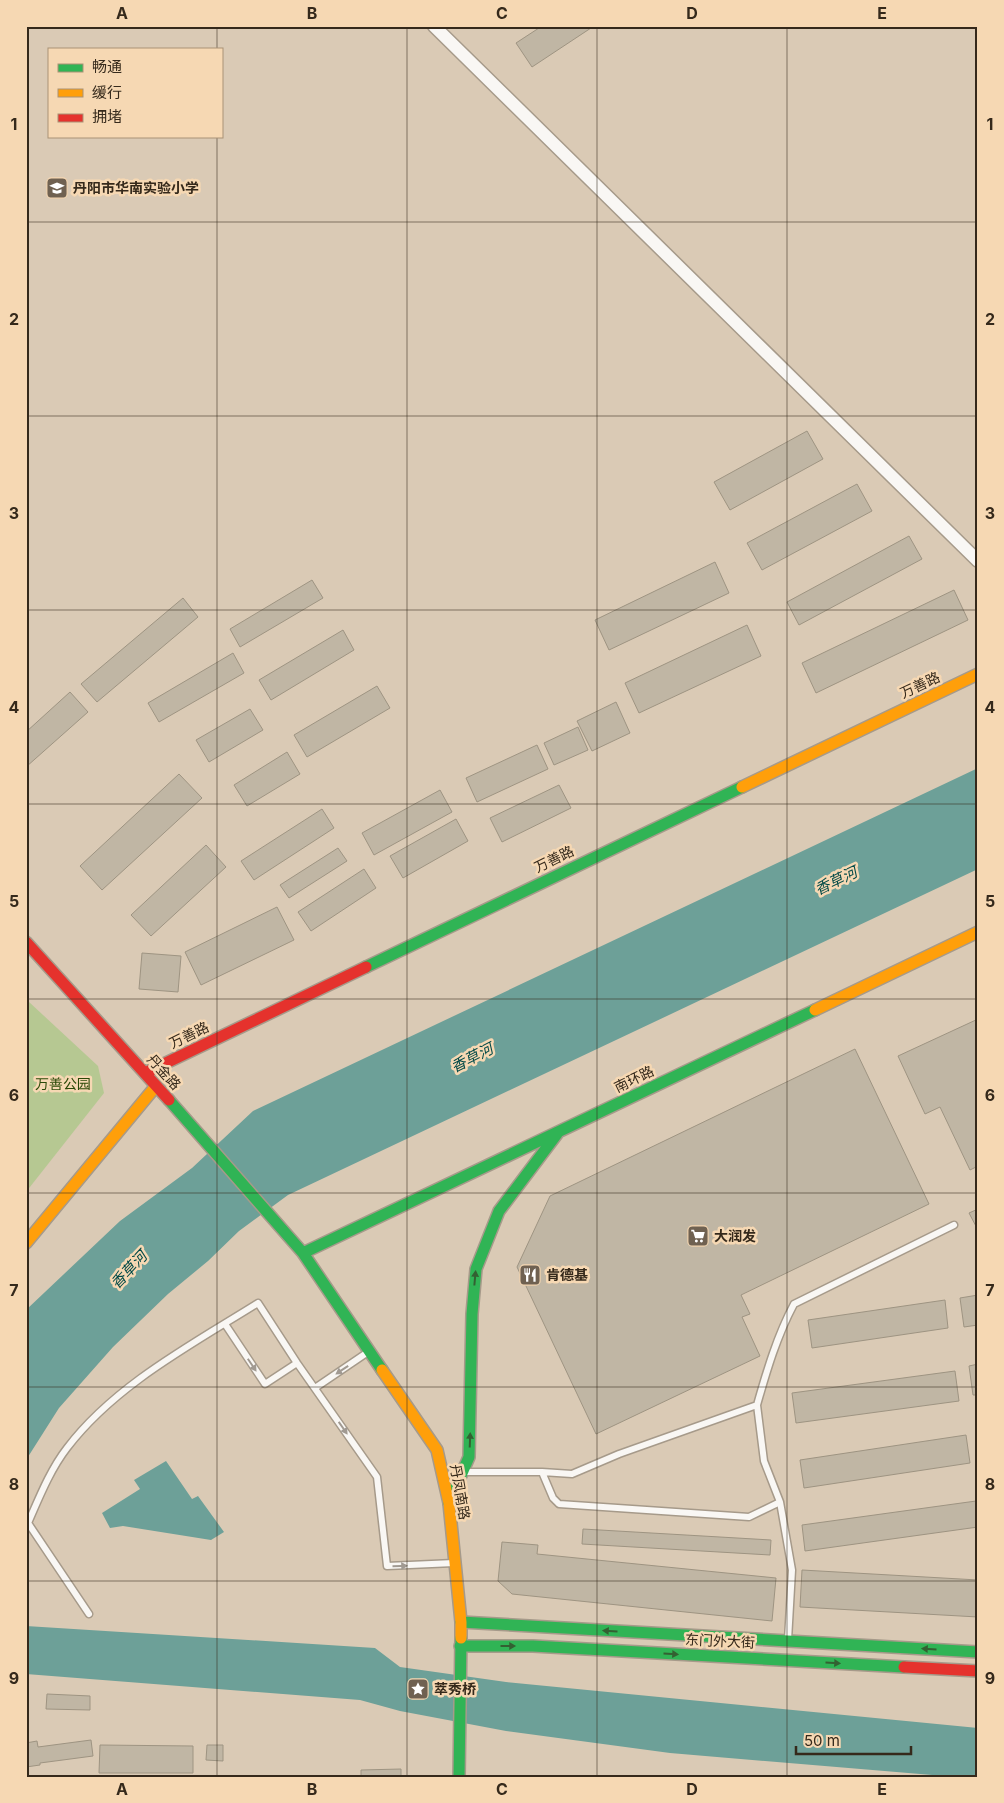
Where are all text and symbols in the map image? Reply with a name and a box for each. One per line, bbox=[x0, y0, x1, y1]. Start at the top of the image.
text: A bbox=[116, 3, 128, 23]
text: B bbox=[307, 3, 317, 23]
text: C bbox=[496, 3, 508, 23]
text: D bbox=[686, 3, 698, 23]
text: E bbox=[877, 3, 887, 23]
legend bbox=[48, 48, 222, 138]
text: 畅通 bbox=[92, 57, 122, 76]
text: 缓行 bbox=[92, 83, 122, 102]
text: 拥堵 bbox=[92, 107, 122, 126]
text: 1 bbox=[11, 114, 17, 134]
text: 1 bbox=[987, 114, 993, 134]
school or university icon: 丹阳市华南实验小学 bbox=[45, 176, 69, 200]
place label: 丹阳市华南实验小学 bbox=[73, 179, 199, 196]
text: 2 bbox=[9, 309, 19, 329]
text: 2 bbox=[985, 309, 995, 329]
text: 3 bbox=[9, 503, 19, 523]
text: 3 bbox=[985, 503, 995, 523]
street label: 万善路 bbox=[897, 668, 942, 701]
text: 4 bbox=[9, 697, 20, 717]
text: 4 bbox=[985, 697, 996, 717]
street label: 万善路 bbox=[531, 842, 576, 875]
water label: 香草河 bbox=[811, 861, 863, 899]
text: 5 bbox=[9, 891, 19, 911]
text: 5 bbox=[985, 891, 995, 911]
street label: 万善路 bbox=[166, 1018, 211, 1051]
water label: 香草河 bbox=[447, 1038, 499, 1076]
street label: 丹金路 bbox=[144, 1050, 185, 1093]
street label: 南环路 bbox=[611, 1062, 656, 1095]
park label: 万善公园 bbox=[35, 1075, 91, 1092]
text: 6 bbox=[9, 1085, 19, 1105]
text: 6 bbox=[985, 1085, 995, 1105]
supermarket icon: 大润发 bbox=[686, 1224, 710, 1248]
place label: 大润发 bbox=[714, 1227, 756, 1244]
water label: 香草河 bbox=[106, 1245, 153, 1293]
restaurant icon: 肯德基 bbox=[518, 1263, 542, 1287]
place label: 肯德基 bbox=[546, 1266, 588, 1283]
one-way arrow bbox=[471, 1270, 479, 1286]
text: 7 bbox=[9, 1280, 19, 1300]
text: 7 bbox=[985, 1280, 995, 1300]
one-way arrow bbox=[247, 1358, 256, 1371]
one-way arrow bbox=[335, 1365, 348, 1374]
one-way arrow bbox=[338, 1421, 348, 1435]
one-way arrow bbox=[466, 1432, 474, 1448]
street label: 丹凤南路 bbox=[447, 1463, 474, 1521]
text: 8 bbox=[9, 1474, 19, 1494]
text: 8 bbox=[985, 1474, 995, 1494]
one-way arrow bbox=[392, 1561, 408, 1569]
one-way arrow bbox=[601, 1626, 617, 1634]
street label: 东门外大街 bbox=[685, 1630, 755, 1651]
one-way arrow bbox=[501, 1642, 517, 1650]
one-way arrow bbox=[921, 1645, 937, 1653]
one-way arrow bbox=[663, 1650, 679, 1658]
one-way arrow bbox=[825, 1659, 841, 1667]
text: 9 bbox=[9, 1668, 19, 1688]
text: 9 bbox=[985, 1668, 995, 1688]
place icon: 萃秀桥 bbox=[406, 1677, 430, 1701]
place label: 萃秀桥 bbox=[434, 1680, 476, 1697]
scale bar bbox=[796, 1723, 912, 1755]
text: 50 m bbox=[804, 1731, 840, 1750]
text: A bbox=[116, 1779, 128, 1799]
text: B bbox=[307, 1779, 317, 1799]
text: C bbox=[496, 1779, 508, 1799]
text: D bbox=[686, 1779, 698, 1799]
text: E bbox=[877, 1779, 887, 1799]

